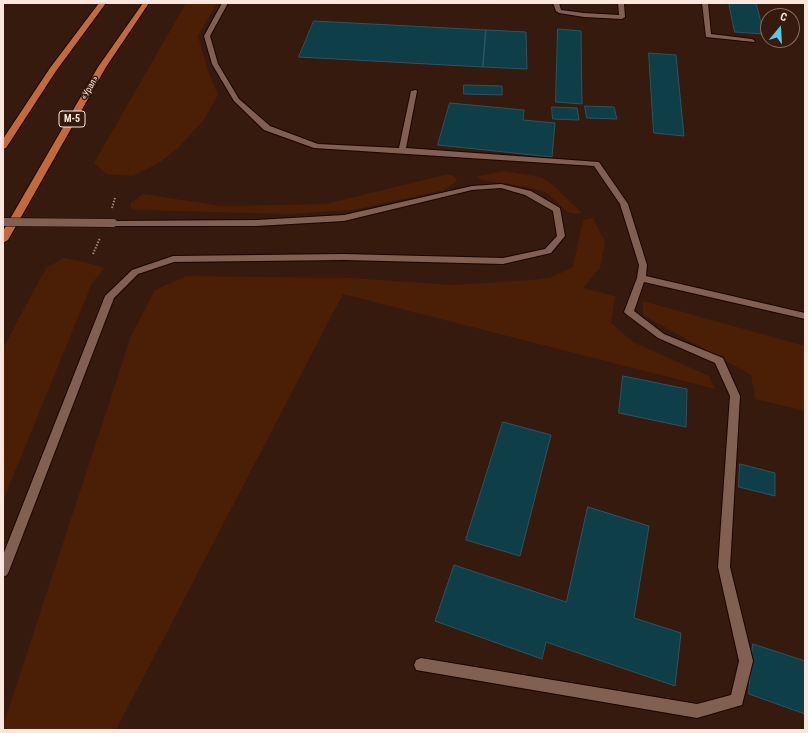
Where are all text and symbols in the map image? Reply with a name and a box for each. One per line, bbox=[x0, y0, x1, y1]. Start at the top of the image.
north arrow bbox=[760, 8, 800, 48]
text: С bbox=[779, 10, 789, 24]
street label: «Урал» bbox=[79, 74, 101, 102]
road number: М-5 bbox=[59, 111, 85, 127]

